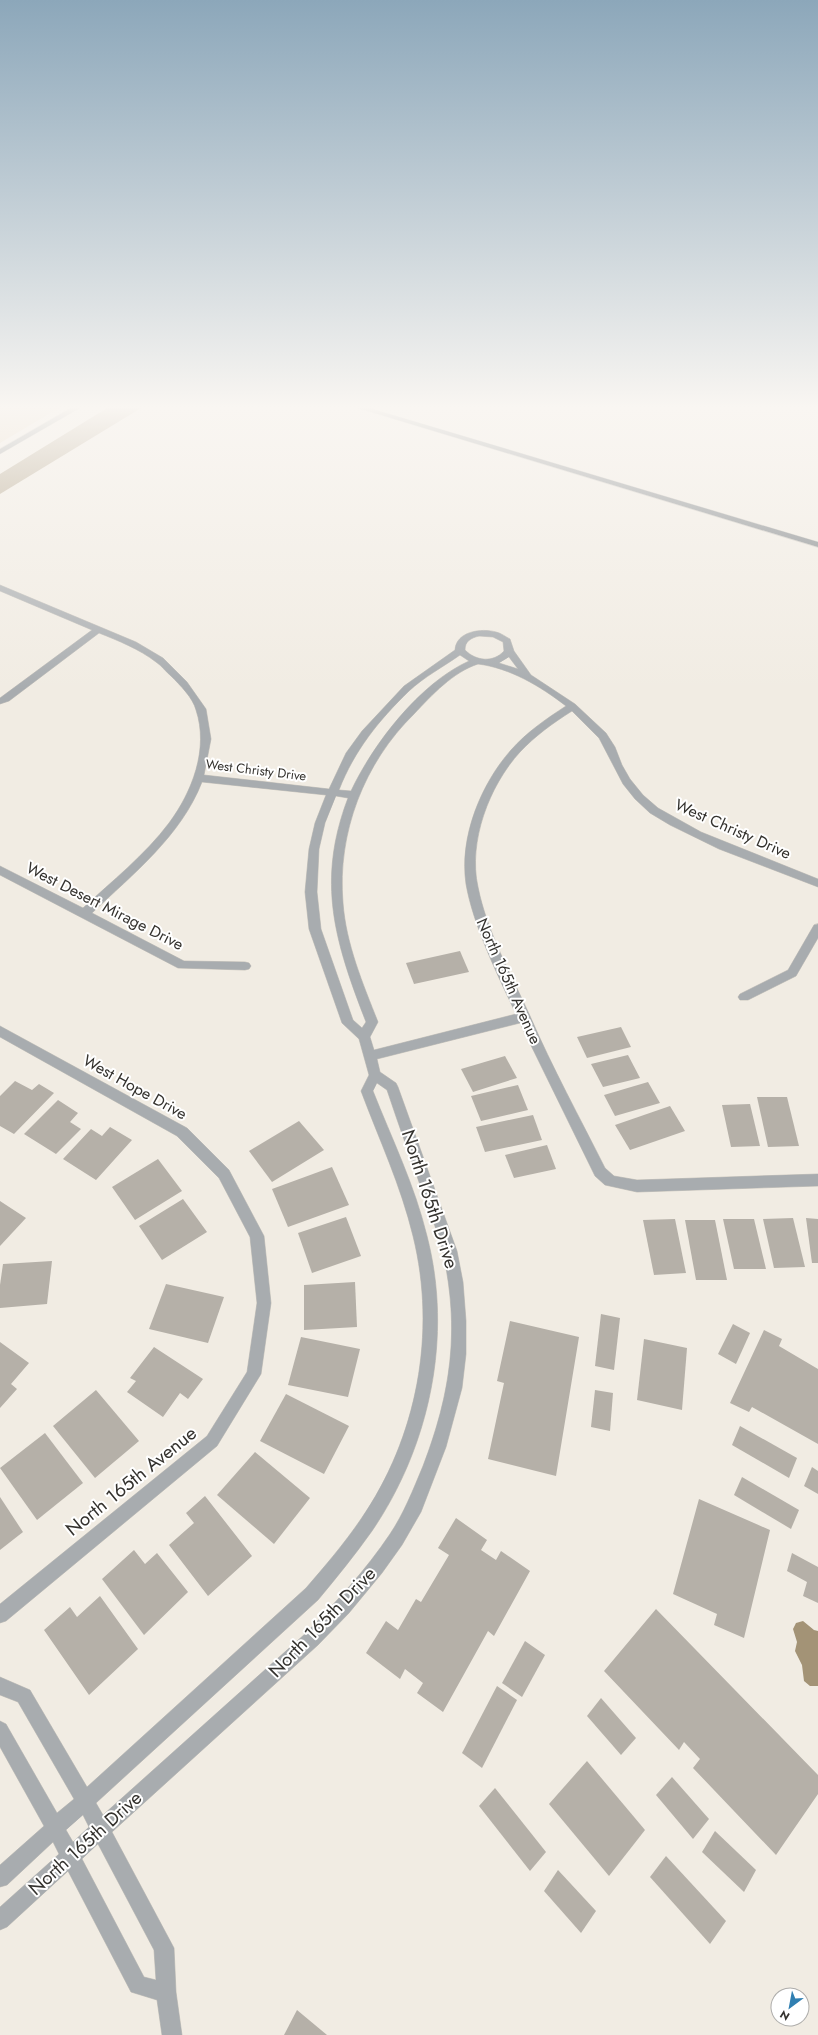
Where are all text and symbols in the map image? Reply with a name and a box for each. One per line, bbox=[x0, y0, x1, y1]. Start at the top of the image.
street label: West Christy Drive bbox=[205, 754, 308, 786]
street label: West Christy Drive bbox=[671, 793, 795, 865]
street label: West Desert Mirage Drive bbox=[22, 856, 188, 956]
street label: North 165th Avenue bbox=[471, 914, 547, 1048]
street label: West Hope Drive bbox=[79, 1049, 191, 1125]
street label: North 165th Drive bbox=[395, 1126, 465, 1272]
street label: North 165th Avenue bbox=[60, 1420, 202, 1542]
street label: North 165th Drive bbox=[262, 1560, 382, 1683]
street label: North 165th Drive bbox=[22, 1784, 148, 1901]
north arrow bbox=[770, 1987, 810, 2027]
text: N bbox=[777, 2006, 793, 2025]

